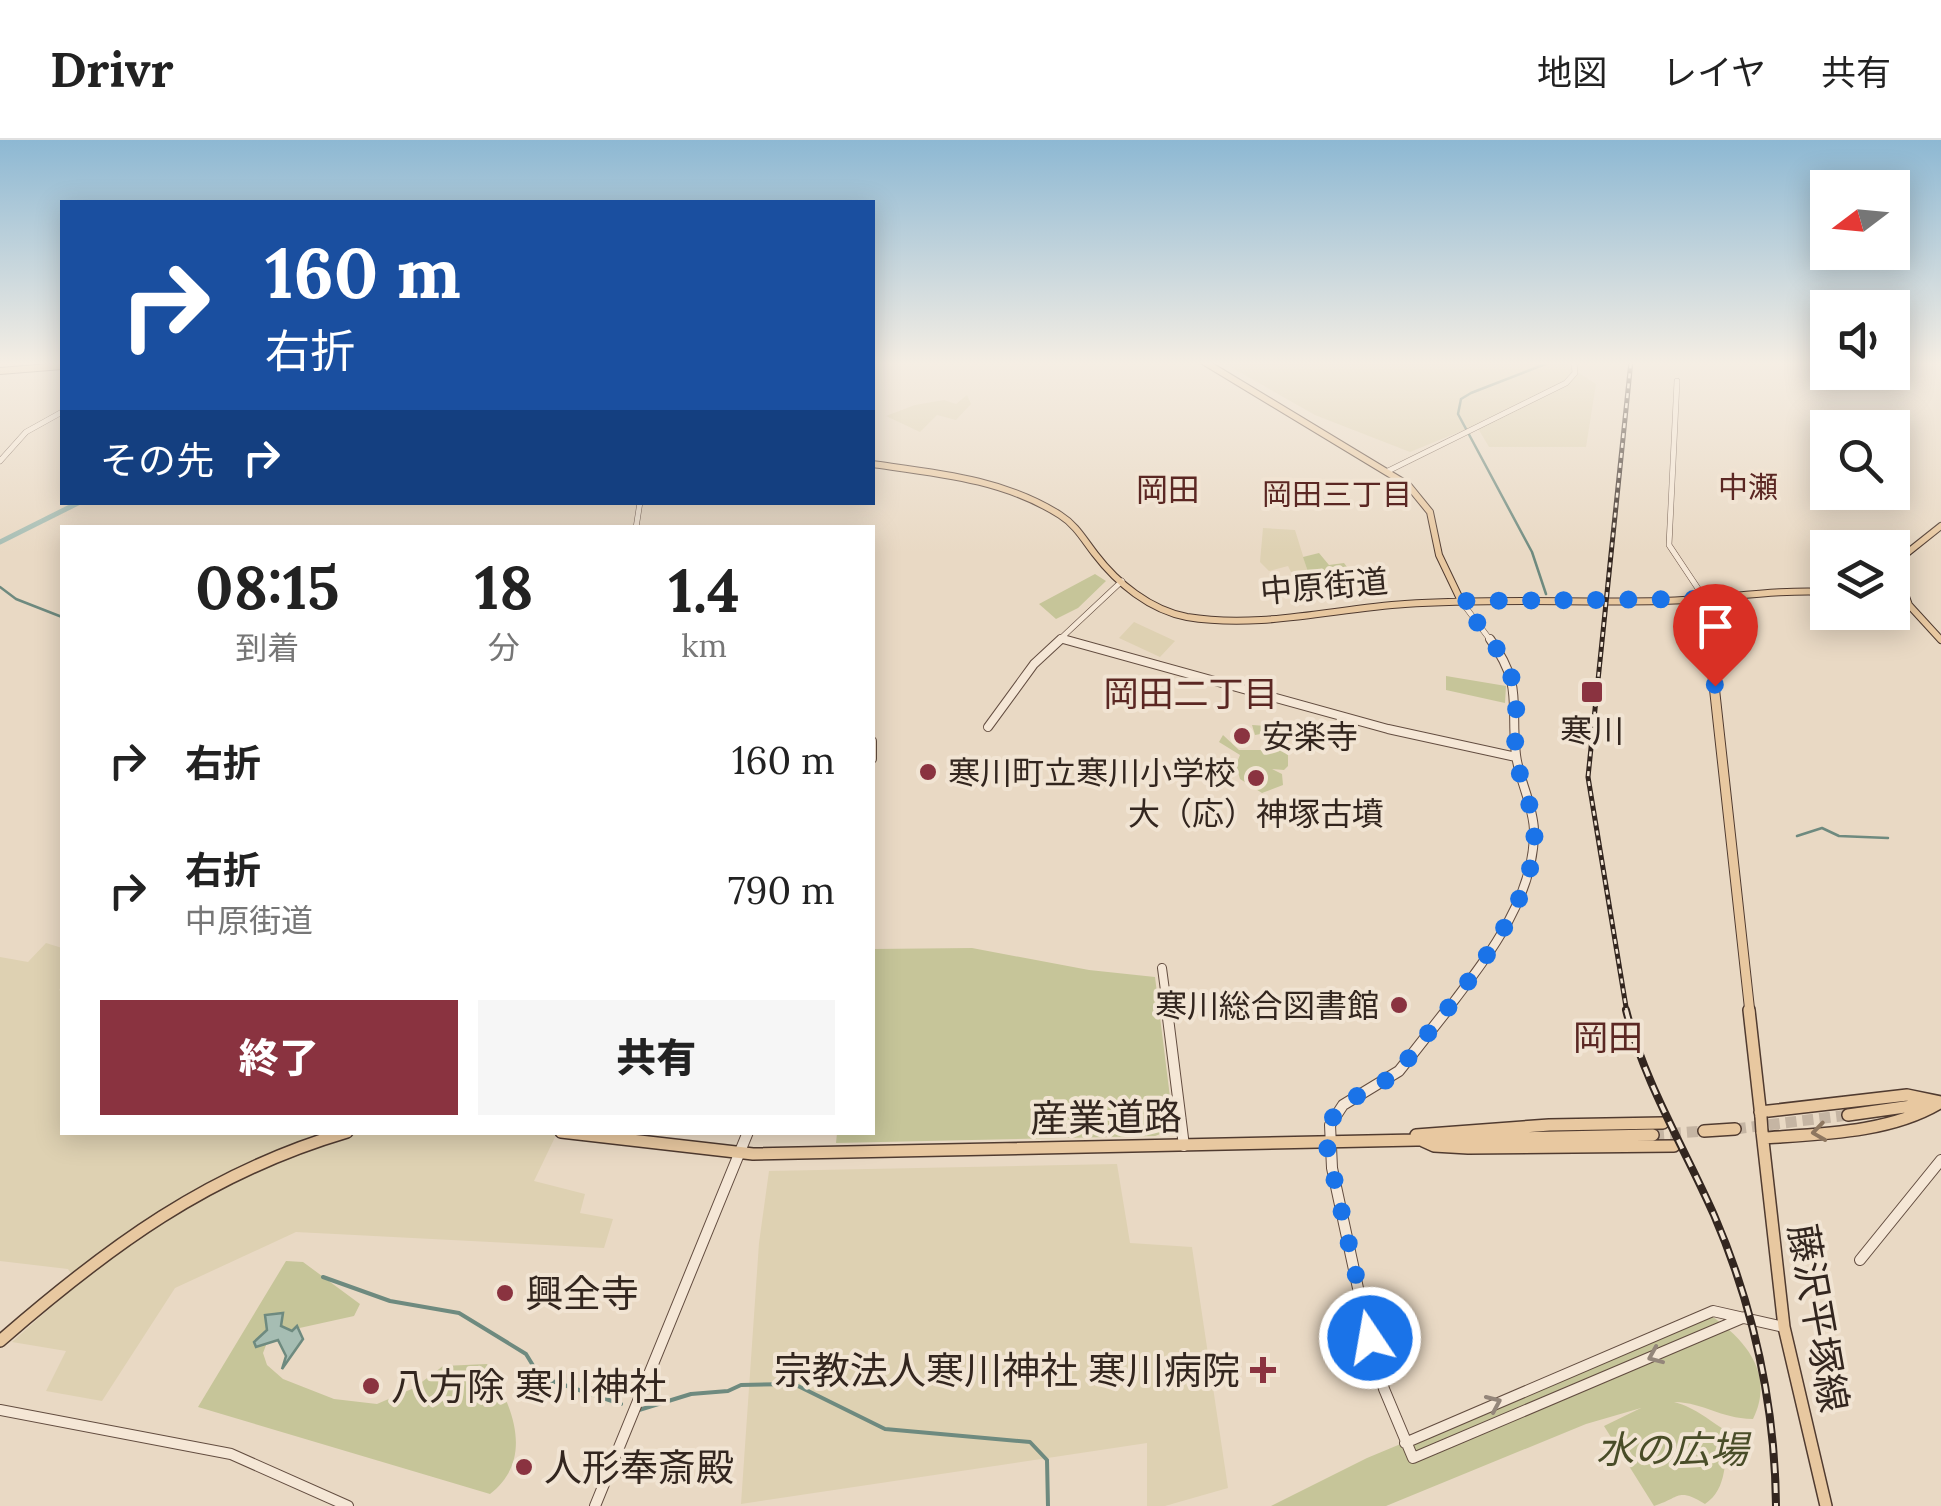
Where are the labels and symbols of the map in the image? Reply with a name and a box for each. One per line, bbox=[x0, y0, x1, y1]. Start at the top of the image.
north arrow bbox=[1810, 170, 1910, 270]
district label: 中瀬 bbox=[1718, 468, 1778, 506]
district label: 岡田 bbox=[1136, 469, 1200, 510]
district label: 岡田三丁目 bbox=[1262, 475, 1412, 513]
street label: 中原街道 bbox=[1258, 560, 1390, 612]
pin bbox=[1673, 584, 1758, 687]
district label: 岡田二丁目 bbox=[1103, 671, 1279, 716]
marker: 寒川 bbox=[1579, 679, 1605, 705]
place label: 寒川 bbox=[1560, 710, 1624, 751]
place label: 安楽寺 bbox=[1262, 716, 1358, 757]
marker: 安楽寺 bbox=[1231, 725, 1253, 747]
place label: 寒川町立寒川小学校 bbox=[948, 752, 1236, 793]
marker: 寒川町立寒川小学校 bbox=[917, 761, 939, 783]
marker: 大（応）神塚古墳 bbox=[1245, 767, 1267, 789]
place label: 大（応）神塚古墳 bbox=[1128, 793, 1384, 834]
place label: 寒川総合図書館 bbox=[1155, 985, 1379, 1026]
marker: 寒川総合図書館 bbox=[1388, 994, 1410, 1016]
district label: 岡田 bbox=[1573, 1015, 1643, 1060]
street label: 産業道路 bbox=[1030, 1092, 1182, 1142]
one-way arrow bbox=[1811, 1121, 1827, 1142]
street label: 藤沢平塚線 bbox=[1779, 1220, 1859, 1416]
place label: 興全寺 bbox=[525, 1269, 639, 1317]
marker: 興全寺 bbox=[494, 1282, 516, 1304]
position arrow bbox=[1318, 1286, 1422, 1390]
one-way arrow bbox=[1647, 1344, 1665, 1364]
place label: 宗教法人寒川神社 寒川病院 bbox=[774, 1346, 1240, 1394]
marker: 宗教法人寒川神社 寒川病院 bbox=[1250, 1357, 1276, 1383]
place label: 八方除 寒川神社 bbox=[391, 1362, 667, 1410]
marker: 八方除 寒川神社 bbox=[360, 1375, 382, 1397]
one-way arrow bbox=[1484, 1395, 1502, 1415]
park label: 水の広場 bbox=[1596, 1425, 1752, 1473]
place label: 人形奉斎殿 bbox=[544, 1443, 734, 1491]
marker: 人形奉斎殿 bbox=[513, 1456, 535, 1478]

